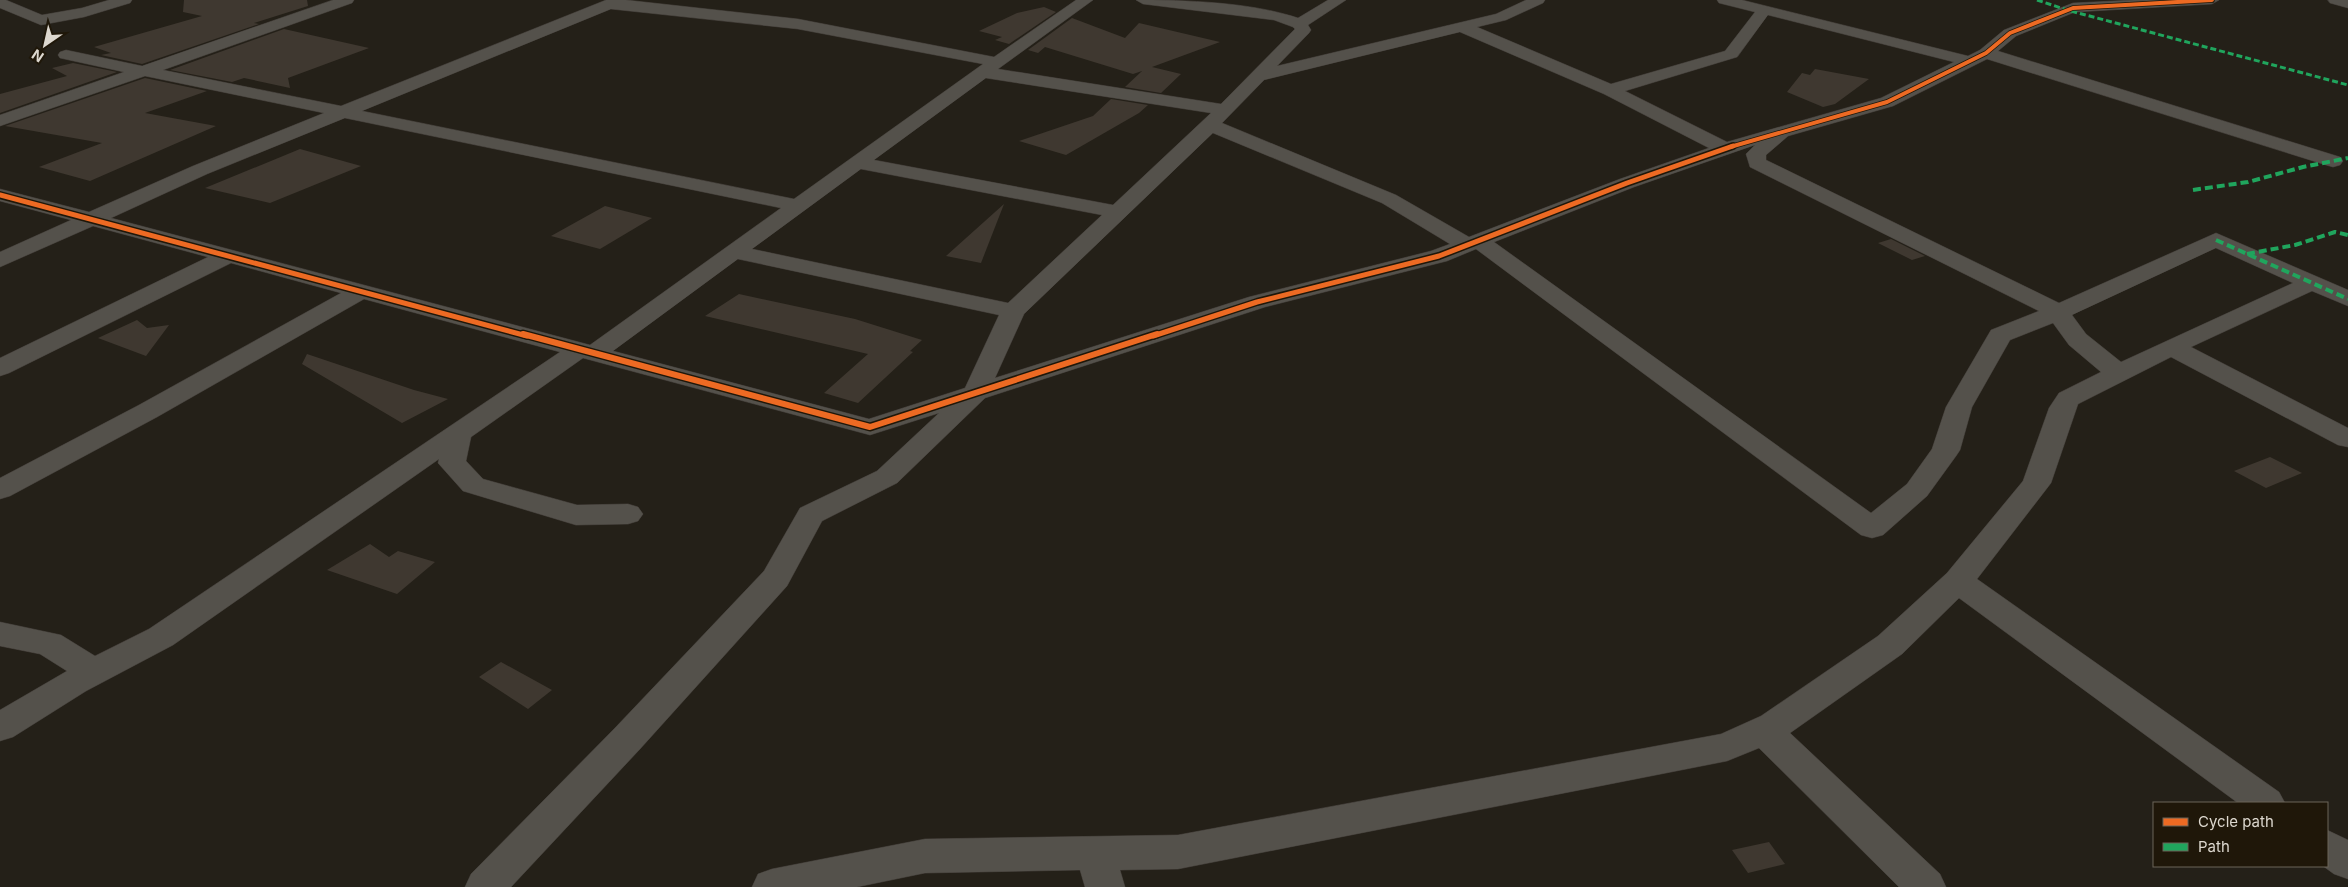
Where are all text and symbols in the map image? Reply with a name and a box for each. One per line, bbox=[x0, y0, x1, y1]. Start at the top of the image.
north arrow bbox=[20, 20, 70, 70]
text: N bbox=[28, 46, 47, 66]
legend bbox=[2153, 802, 2328, 867]
text: Cycle path bbox=[2198, 812, 2274, 831]
text: Path bbox=[2198, 837, 2230, 856]

